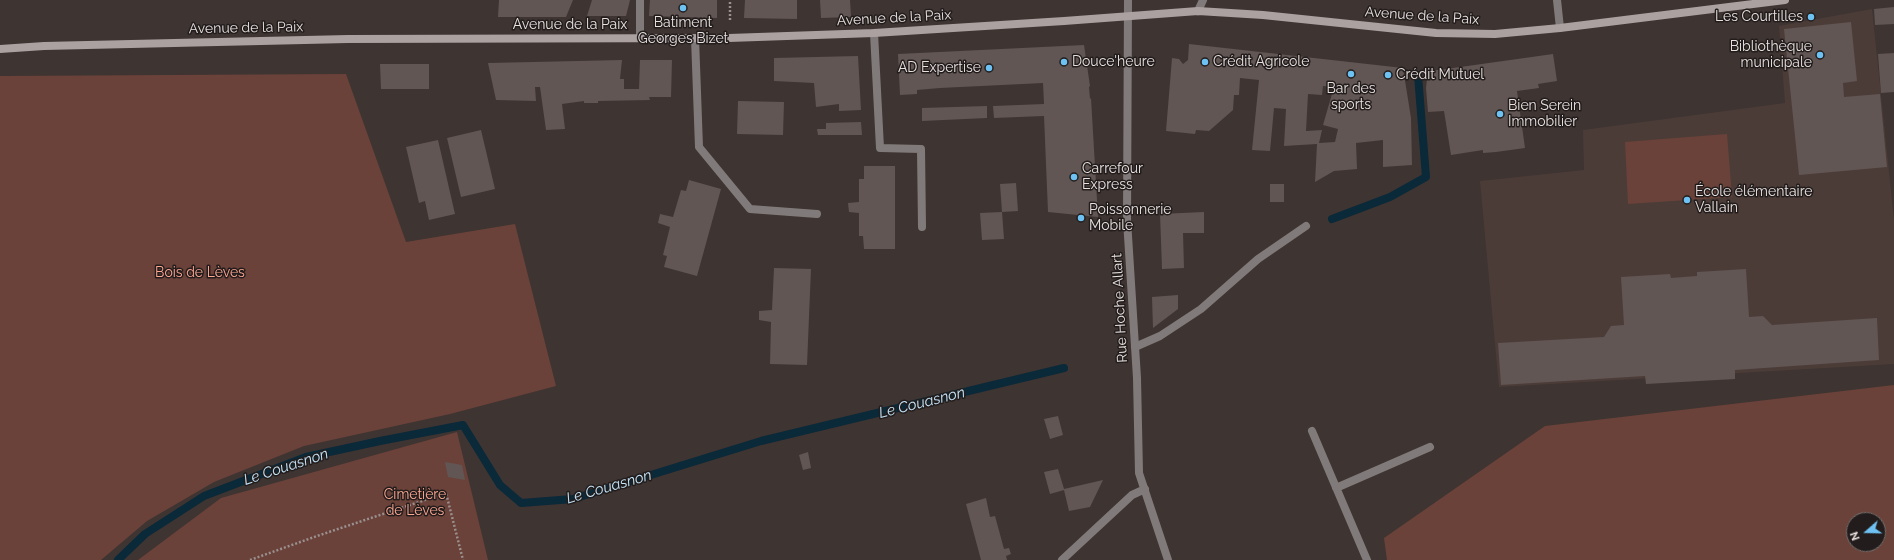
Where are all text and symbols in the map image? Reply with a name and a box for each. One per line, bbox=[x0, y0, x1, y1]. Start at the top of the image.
marker: Batiment Georges Bizet bbox=[678, 3, 688, 13]
street label: Avenue de la Paix bbox=[1364, 4, 1480, 28]
street label: Avenue de la Paix bbox=[836, 7, 952, 29]
place label: Les Courtilles bbox=[1715, 9, 1803, 25]
marker: Les Courtilles bbox=[1806, 12, 1816, 22]
place label: Batiment Georges Bizet bbox=[638, 15, 728, 48]
street label: Avenue de la Paix bbox=[513, 17, 627, 33]
street label: Avenue de la Paix bbox=[189, 19, 303, 37]
place label: Bibliothèque municipale bbox=[1730, 39, 1812, 72]
marker: Bibliothèque municipale bbox=[1815, 50, 1825, 60]
place label: Douce'heure bbox=[1072, 54, 1155, 70]
place label: Crédit Agricole bbox=[1213, 54, 1309, 70]
marker: Douce'heure bbox=[1059, 57, 1069, 67]
marker: Crédit Agricole bbox=[1200, 57, 1210, 67]
place label: AD Expertise bbox=[898, 60, 981, 76]
marker: AD Expertise bbox=[984, 63, 994, 73]
place label: Crédit Mutuel bbox=[1396, 67, 1484, 83]
marker: Bar des sports bbox=[1346, 69, 1356, 79]
marker: Crédit Mutuel bbox=[1383, 70, 1393, 80]
place label: Bar des sports bbox=[1326, 81, 1376, 114]
place label: Bien Serein Immobilier bbox=[1508, 98, 1581, 130]
marker: Bien Serein Immobilier bbox=[1495, 109, 1505, 119]
place label: Carrefour Express bbox=[1082, 161, 1143, 194]
marker: Carrefour Express bbox=[1069, 172, 1079, 182]
place label: École élémentaire Vallain bbox=[1695, 184, 1813, 216]
marker: École élémentaire Vallain bbox=[1682, 195, 1692, 205]
place label: Poissonnerie Mobile bbox=[1089, 202, 1172, 234]
marker: Poissonnerie Mobile bbox=[1076, 213, 1086, 223]
street label: Rue Hoche Allart bbox=[1109, 253, 1131, 363]
park label: Bois de Lèves bbox=[155, 265, 245, 281]
water label: Le Couasnon bbox=[877, 384, 967, 422]
water label: Le Couasnon bbox=[241, 445, 331, 489]
water label: Le Couasnon bbox=[564, 466, 654, 508]
park label: Cimetière de Lèves bbox=[384, 487, 446, 520]
north arrow bbox=[1846, 512, 1886, 552]
text: N bbox=[1848, 530, 1863, 542]

